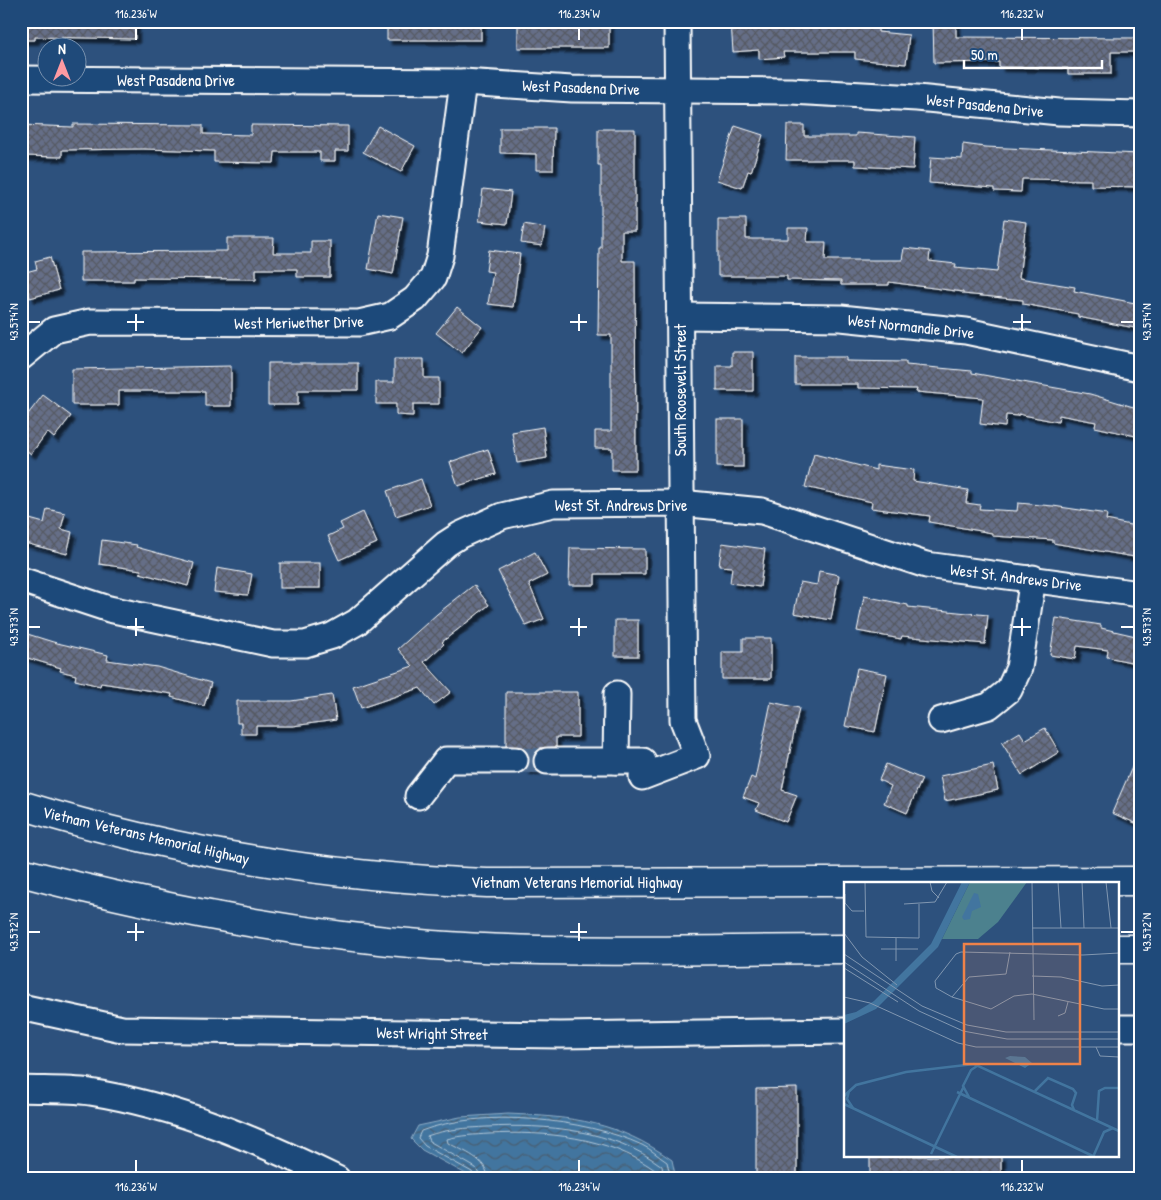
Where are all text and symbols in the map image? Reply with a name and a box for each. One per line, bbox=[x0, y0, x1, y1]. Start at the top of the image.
text: 116.236°W bbox=[115, 5, 158, 22]
text: 116.234°W bbox=[558, 5, 600, 22]
text: 116.232°W bbox=[1001, 5, 1044, 22]
north arrow bbox=[38, 38, 88, 88]
scale bar bbox=[964, 38, 1101, 70]
text: N bbox=[58, 39, 66, 58]
text: 50 m bbox=[971, 44, 998, 65]
street label: West Pasadena Drive bbox=[117, 69, 236, 91]
street label: West Pasadena Drive bbox=[522, 74, 641, 100]
street label: West Pasadena Drive bbox=[925, 88, 1045, 122]
text: 43.574°N bbox=[5, 303, 22, 341]
text: 43.574°N bbox=[1138, 303, 1155, 341]
street label: West Normandie Drive bbox=[847, 308, 976, 344]
street label: West Meriwether Drive bbox=[234, 310, 365, 334]
street label: South Roosevelt Street bbox=[669, 323, 691, 456]
street label: West St. Andrews Drive bbox=[555, 494, 688, 516]
street label: West St. Andrews Drive bbox=[949, 558, 1084, 596]
text: 43.573°N bbox=[5, 608, 22, 646]
text: 43.573°N bbox=[1138, 608, 1155, 646]
street label: Vietnam Veterans Memorial Highway bbox=[40, 800, 252, 870]
street label: Vietnam Veterans Memorial Highway bbox=[471, 871, 683, 893]
inset map bbox=[844, 882, 1118, 1158]
text: 43.572°N bbox=[5, 913, 22, 951]
text: 43.572°N bbox=[1138, 913, 1155, 951]
street label: West Wright Street bbox=[376, 1021, 488, 1045]
text: 116.236°W bbox=[115, 1178, 158, 1195]
text: 116.234°W bbox=[558, 1178, 600, 1195]
text: 116.232°W bbox=[1001, 1178, 1044, 1195]

